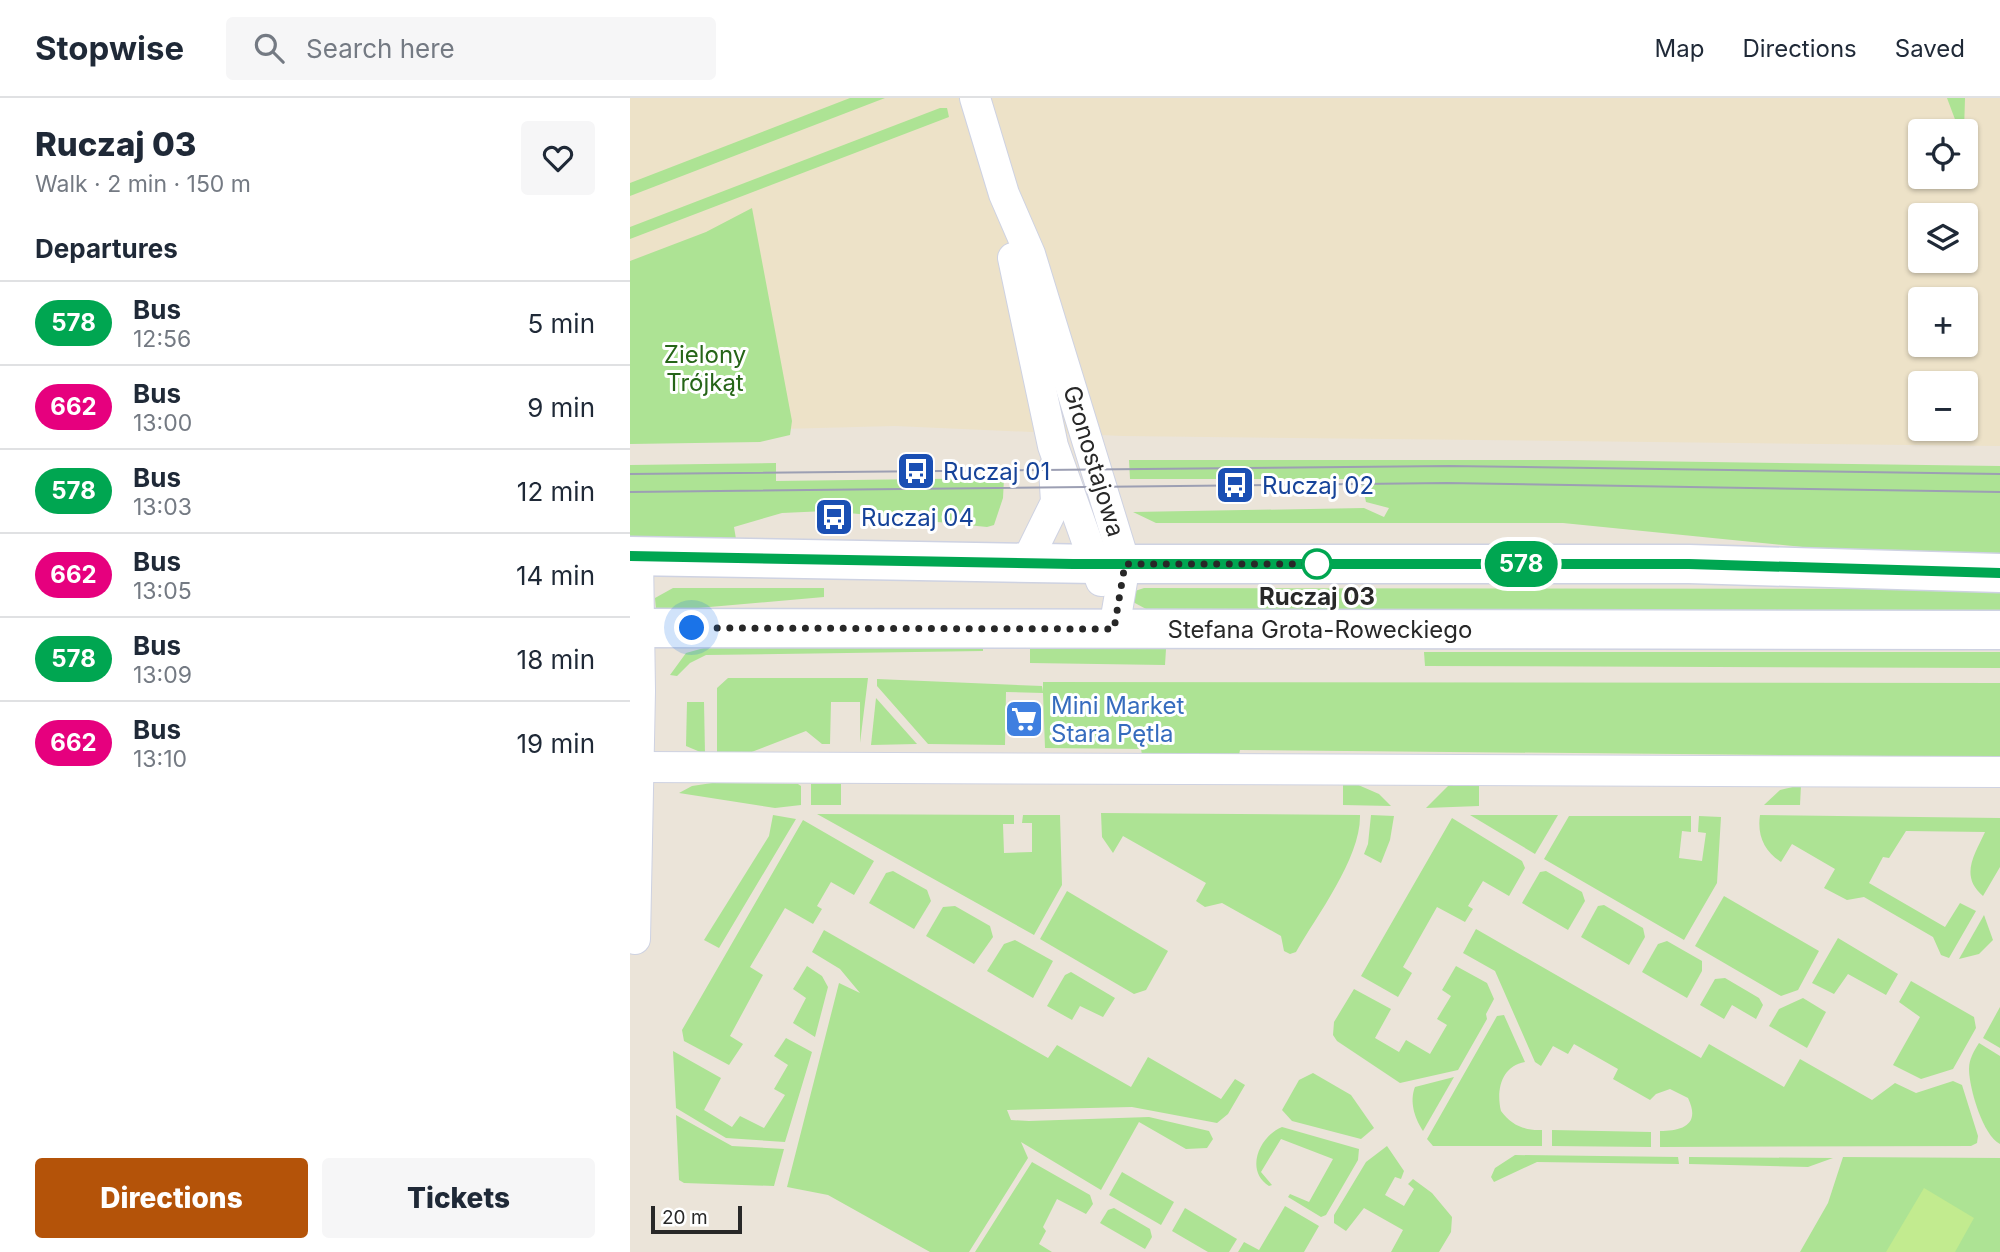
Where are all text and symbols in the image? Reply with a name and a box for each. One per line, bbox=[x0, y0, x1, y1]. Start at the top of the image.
search box bbox=[226, 17, 716, 80]
text: Stopwise bbox=[35, 28, 184, 68]
icon: search bbox=[250, 29, 288, 67]
text: Search here bbox=[306, 33, 455, 64]
text: Map bbox=[1655, 34, 1704, 63]
text: Directions bbox=[1742, 34, 1857, 63]
text: Saved bbox=[1895, 34, 1965, 63]
map controls bbox=[1908, 119, 1978, 441]
button: locate bbox=[1908, 119, 1978, 189]
button: heart bbox=[521, 121, 595, 195]
text: Ruczaj 03 bbox=[35, 124, 196, 164]
text: Walk · 2 min · 150 m bbox=[35, 170, 251, 198]
button: layers bbox=[1908, 203, 1978, 273]
text: Departures bbox=[35, 233, 178, 264]
button: + bbox=[1908, 287, 1978, 357]
text: Bus bbox=[133, 294, 181, 325]
text: 578 bbox=[51, 308, 96, 337]
text: 5 min bbox=[527, 308, 595, 339]
text: 12:56 bbox=[133, 325, 191, 353]
park label: Zielony Trójkąt bbox=[664, 340, 746, 397]
button: − bbox=[1908, 371, 1978, 441]
text: Bus bbox=[133, 378, 181, 409]
street label: Gronostajowa bbox=[1057, 382, 1131, 540]
text: 662 bbox=[50, 392, 97, 421]
text: 9 min bbox=[527, 392, 595, 423]
text: 13:00 bbox=[133, 409, 192, 437]
bus stop icon: Ruczaj 01 bbox=[895, 450, 937, 492]
place label: Ruczaj 01 bbox=[943, 457, 1050, 486]
text: Bus bbox=[133, 462, 181, 493]
bus stop icon: Ruczaj 02 bbox=[1214, 464, 1256, 506]
place label: Ruczaj 02 bbox=[1262, 471, 1374, 500]
text: 578 bbox=[51, 476, 96, 505]
text: 12 min bbox=[517, 476, 595, 507]
text: 13:03 bbox=[133, 493, 192, 521]
bus stop icon: Ruczaj 04 bbox=[813, 496, 855, 538]
place label: Ruczaj 04 bbox=[861, 503, 974, 532]
line badge: 578 bbox=[1481, 541, 1561, 587]
text: Bus bbox=[133, 546, 181, 577]
marker: Ruczaj 03 bbox=[1302, 549, 1332, 579]
text: 578 bbox=[1499, 549, 1543, 578]
text: 662 bbox=[50, 560, 97, 589]
text: 14 min bbox=[516, 560, 595, 591]
text: 13:05 bbox=[133, 577, 192, 605]
place label: Ruczaj 03 bbox=[1259, 582, 1375, 611]
your location bbox=[674, 610, 709, 645]
street label: Stefana Grota-Roweckiego bbox=[1168, 615, 1472, 644]
text: Bus bbox=[133, 630, 181, 661]
text: 578 bbox=[51, 644, 96, 673]
text: 18 min bbox=[517, 644, 595, 675]
text: 13:09 bbox=[133, 661, 192, 689]
place label: Mini Market Stara Pętla bbox=[1051, 691, 1184, 748]
supermarket icon: Mini Market Stara Pętla bbox=[1003, 698, 1045, 740]
text: Bus bbox=[133, 714, 181, 745]
text: 662 bbox=[50, 728, 97, 757]
text: 19 min bbox=[517, 728, 595, 759]
text: 13:10 bbox=[133, 745, 187, 773]
button: Directions bbox=[35, 1158, 308, 1238]
button: Tickets bbox=[322, 1158, 595, 1238]
scale bar bbox=[651, 1203, 742, 1235]
text: 20 m bbox=[662, 1206, 708, 1229]

